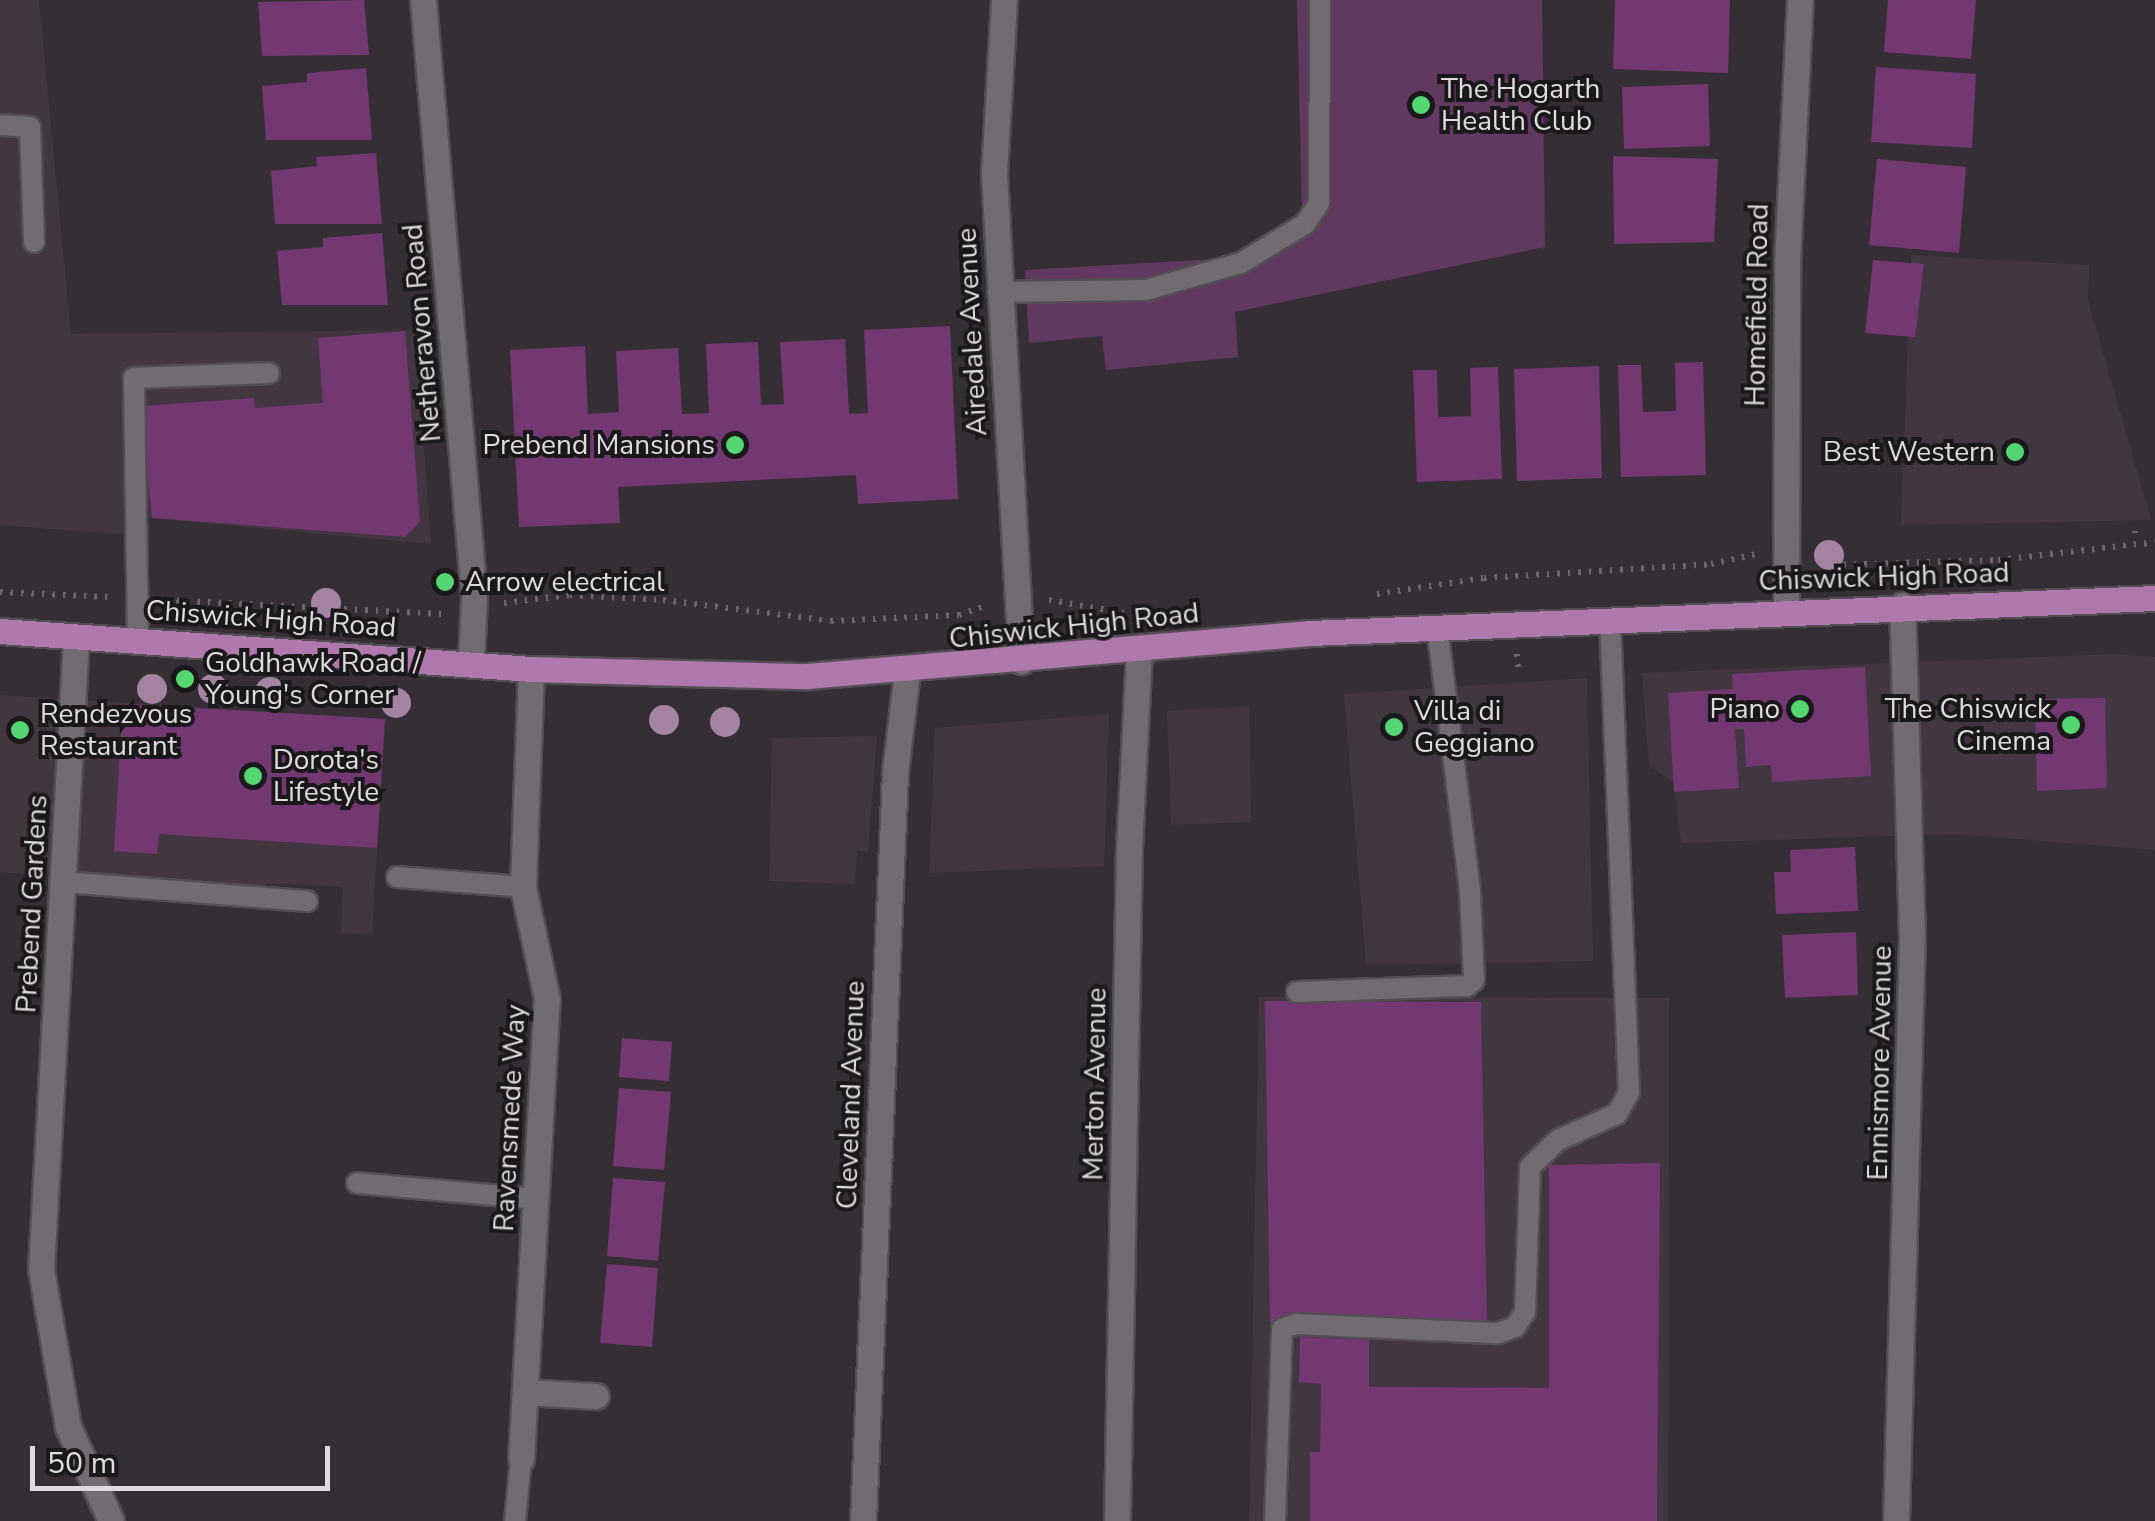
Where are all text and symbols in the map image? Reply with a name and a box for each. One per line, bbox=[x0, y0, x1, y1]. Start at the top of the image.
place label: The Hogarth Health Club bbox=[1441, 72, 1600, 138]
marker: The Hogarth Health Club bbox=[1410, 94, 1432, 116]
street label: Homefield Road bbox=[1738, 203, 1776, 407]
street label: Netheravon Road bbox=[396, 223, 448, 443]
street label: Airedale Avenue bbox=[950, 227, 994, 437]
place label: Prebend Mansions bbox=[483, 428, 715, 462]
marker: Prebend Mansions bbox=[724, 434, 746, 456]
place label: Best Western bbox=[1823, 435, 1995, 469]
marker: Best Western bbox=[2004, 441, 2026, 463]
street label: Chiswick High Road bbox=[1758, 556, 2010, 598]
place label: Arrow electrical bbox=[465, 565, 665, 599]
marker: Arrow electrical bbox=[434, 571, 456, 593]
street label: Chiswick High Road bbox=[145, 593, 397, 645]
street label: Chiswick High Road bbox=[947, 596, 1201, 656]
place label: Goldhawk Road / Young's Corner bbox=[205, 646, 421, 712]
marker: Goldhawk Road / Young's Corner bbox=[174, 668, 196, 690]
place label: Piano bbox=[1709, 692, 1780, 726]
place label: The Chiswick Cinema bbox=[1885, 692, 2051, 758]
place label: Villa di Geggiano bbox=[1414, 694, 1535, 760]
place label: Rendezvous Restaurant bbox=[40, 697, 192, 763]
marker: Piano bbox=[1789, 698, 1811, 720]
marker: The Chiswick Cinema bbox=[2060, 714, 2082, 736]
marker: Villa di Geggiano bbox=[1383, 716, 1405, 738]
marker: Rendezvous Restaurant bbox=[9, 719, 31, 741]
place label: Dorota's Lifestyle bbox=[273, 743, 379, 809]
marker: Dorota's Lifestyle bbox=[242, 765, 264, 787]
street label: Prebend Gardens bbox=[10, 794, 54, 1014]
street label: Ennismore Avenue bbox=[1861, 945, 1899, 1181]
street label: Cleveland Avenue bbox=[830, 980, 872, 1210]
street label: Merton Avenue bbox=[1077, 987, 1113, 1181]
street label: Ravensmede Way bbox=[487, 1004, 533, 1232]
scale bar bbox=[35, 1426, 335, 1488]
text: 50 m bbox=[47, 1443, 116, 1484]

